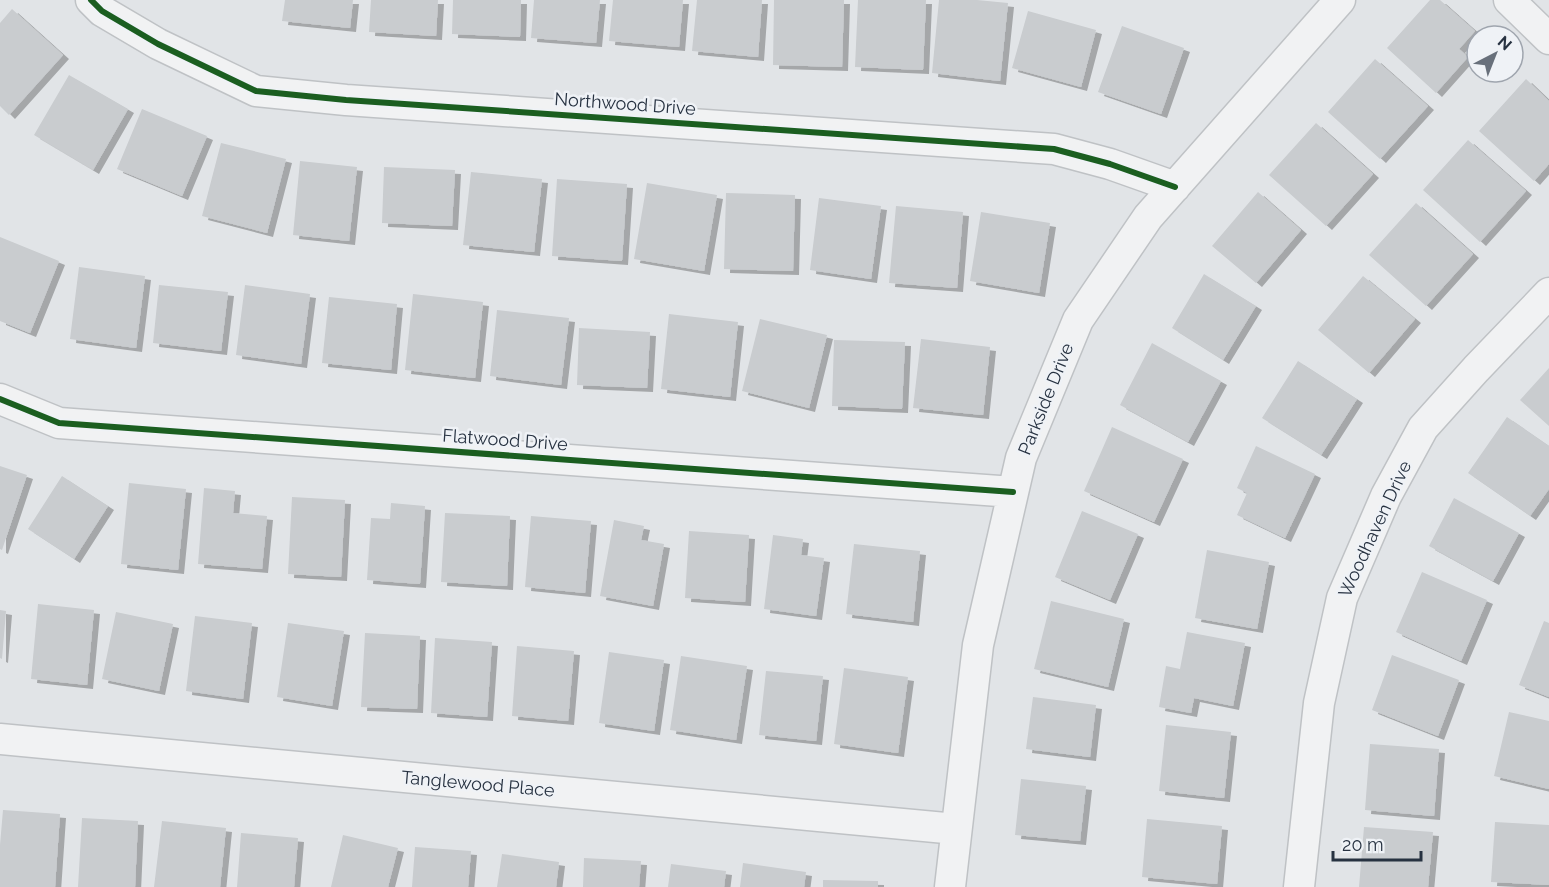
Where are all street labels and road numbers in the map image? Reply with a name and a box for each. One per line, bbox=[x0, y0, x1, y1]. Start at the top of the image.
street label: Northwood Drive bbox=[554, 88, 697, 119]
street label: Parkside Drive bbox=[1014, 339, 1078, 458]
street label: Flatwood Drive bbox=[442, 425, 569, 454]
street label: Woodhaven Drive bbox=[1334, 457, 1416, 600]
street label: Tanglewood Place bbox=[401, 766, 556, 801]

